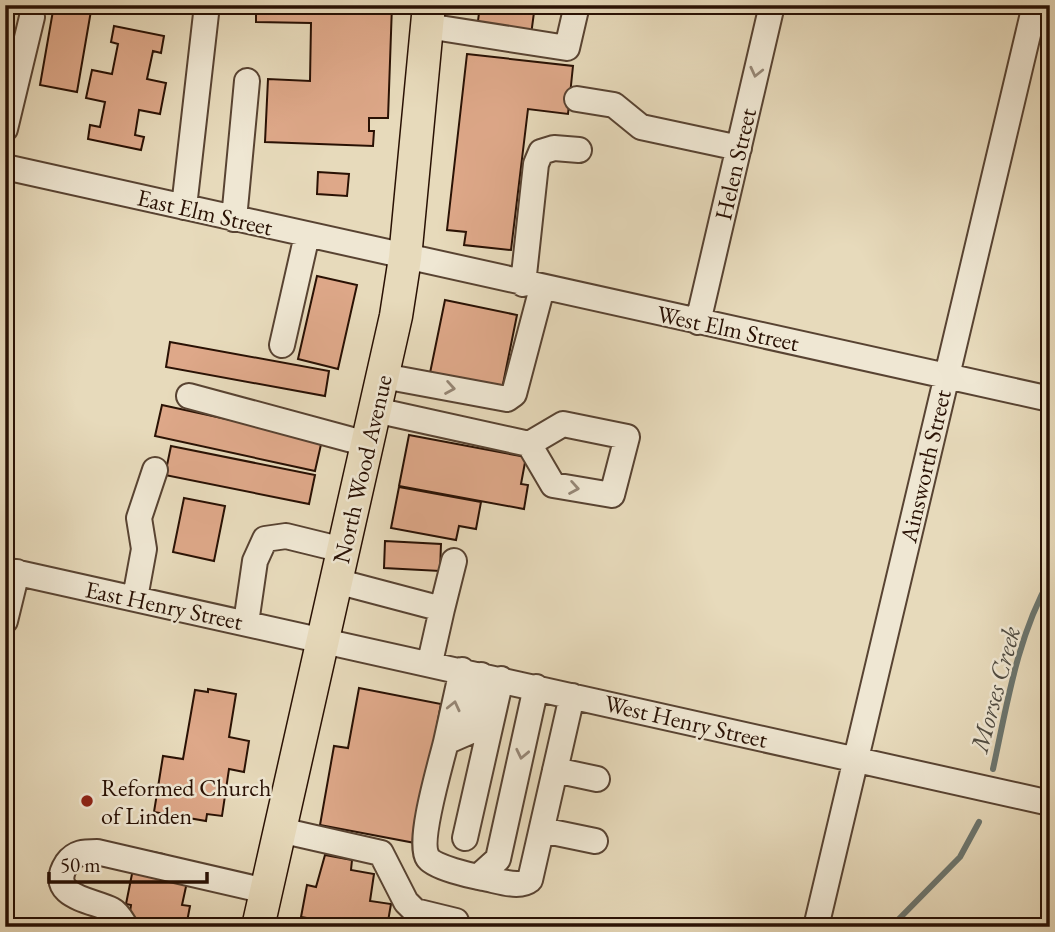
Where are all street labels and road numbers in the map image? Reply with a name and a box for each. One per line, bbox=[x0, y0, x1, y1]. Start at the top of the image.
street label: Helen Street bbox=[707, 104, 763, 223]
street label: East Elm Street bbox=[134, 181, 276, 243]
street label: West Elm Street bbox=[654, 298, 802, 358]
street label: North Wood Avenue bbox=[325, 372, 399, 566]
street label: Ainsworth Street bbox=[892, 386, 958, 547]
street label: East Henry Street bbox=[82, 573, 246, 637]
street label: West Henry Street bbox=[601, 687, 771, 755]

